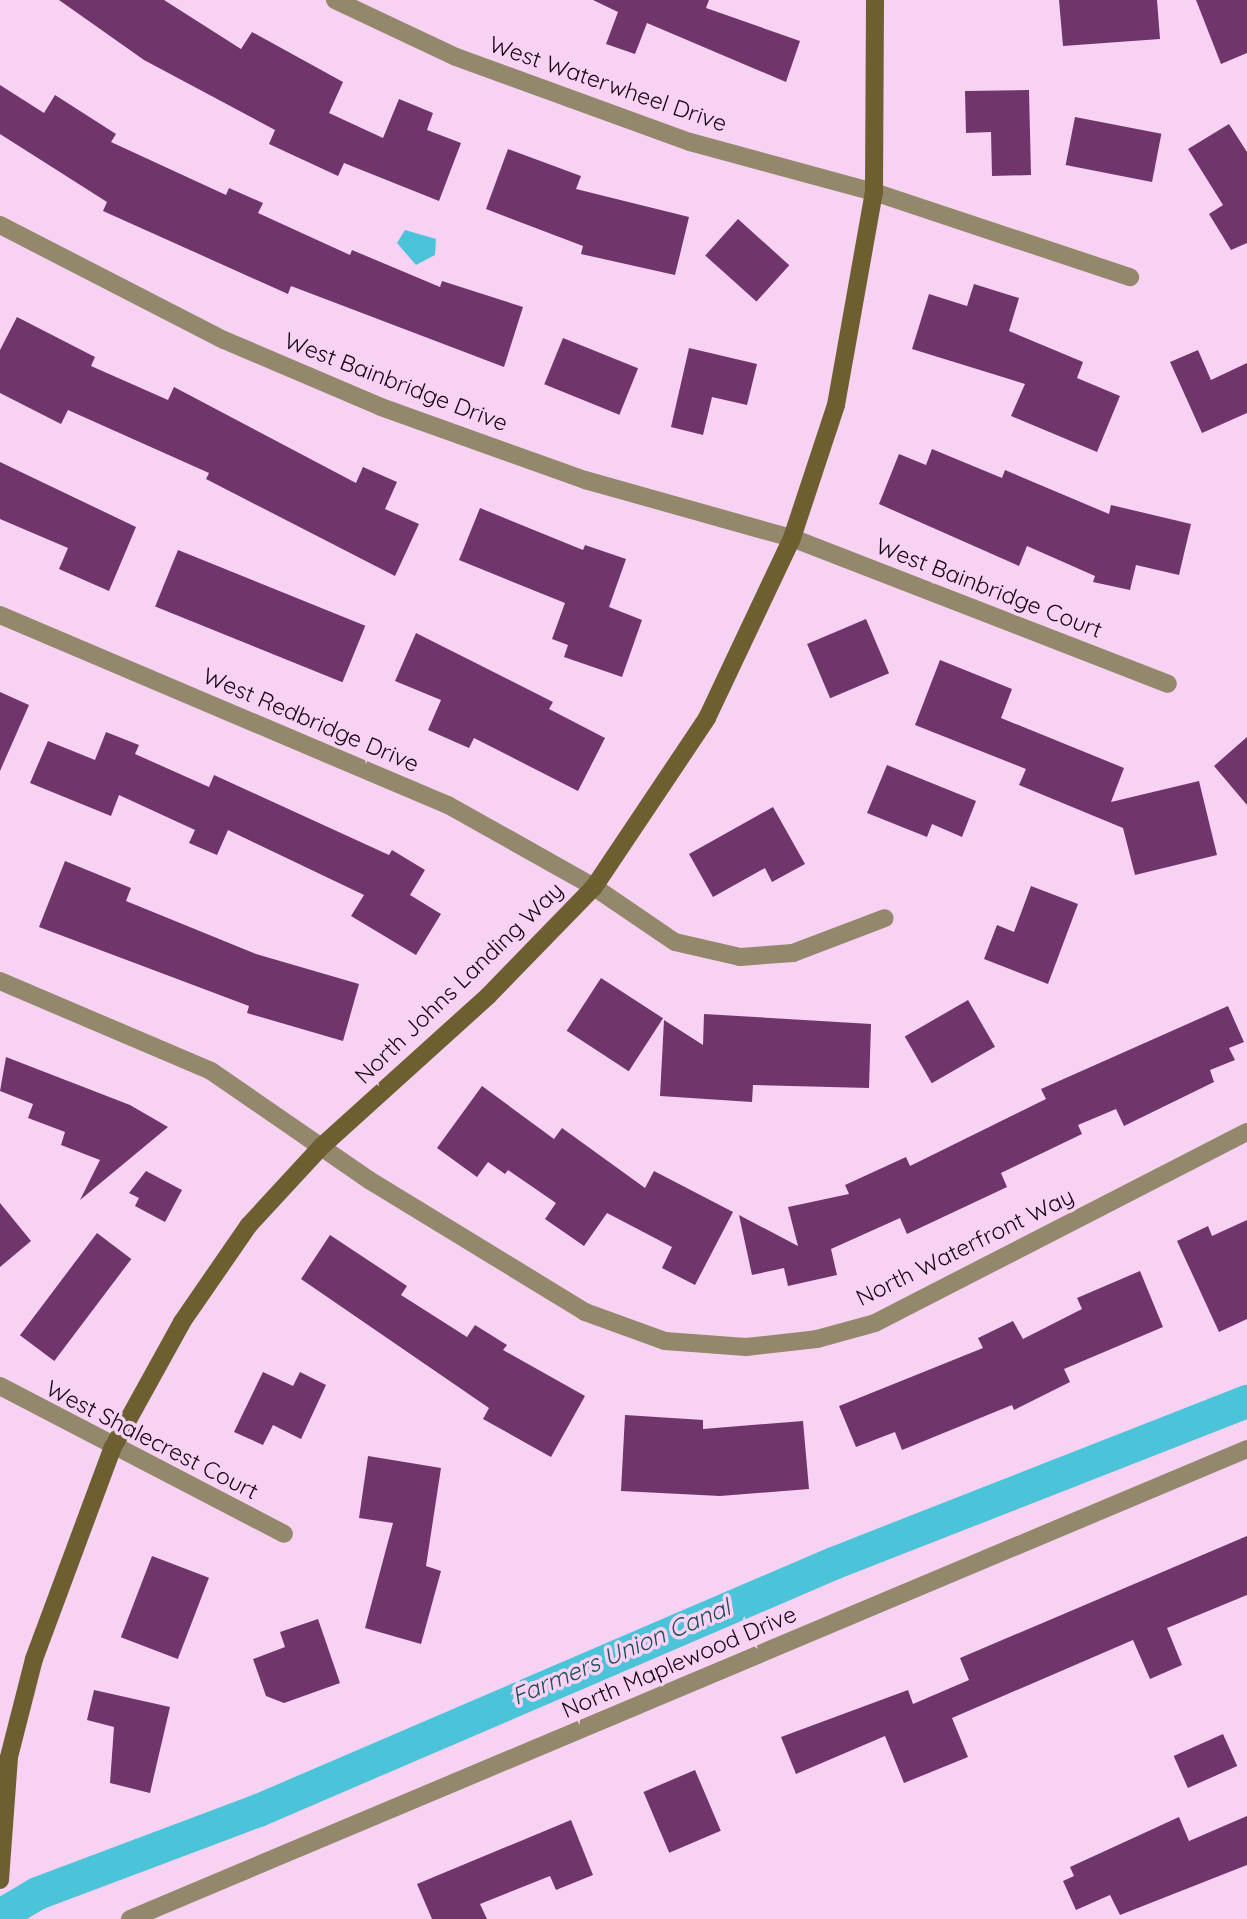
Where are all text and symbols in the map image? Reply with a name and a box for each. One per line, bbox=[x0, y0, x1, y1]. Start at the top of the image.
street label: West Waterwheel Drive bbox=[485, 30, 731, 138]
street label: West Bainbridge Drive bbox=[280, 327, 512, 437]
street label: West Bainbridge Court bbox=[872, 532, 1106, 644]
street label: West Redbridge Drive bbox=[199, 662, 423, 778]
street label: North Johns Landing Way bbox=[349, 876, 569, 1090]
street label: North Waterfront Way bbox=[852, 1182, 1078, 1312]
street label: West Shalecrest Court bbox=[41, 1374, 263, 1506]
water label: Farmers Union Canal bbox=[507, 1593, 735, 1711]
street label: North Maplewood Drive bbox=[558, 1600, 800, 1724]

